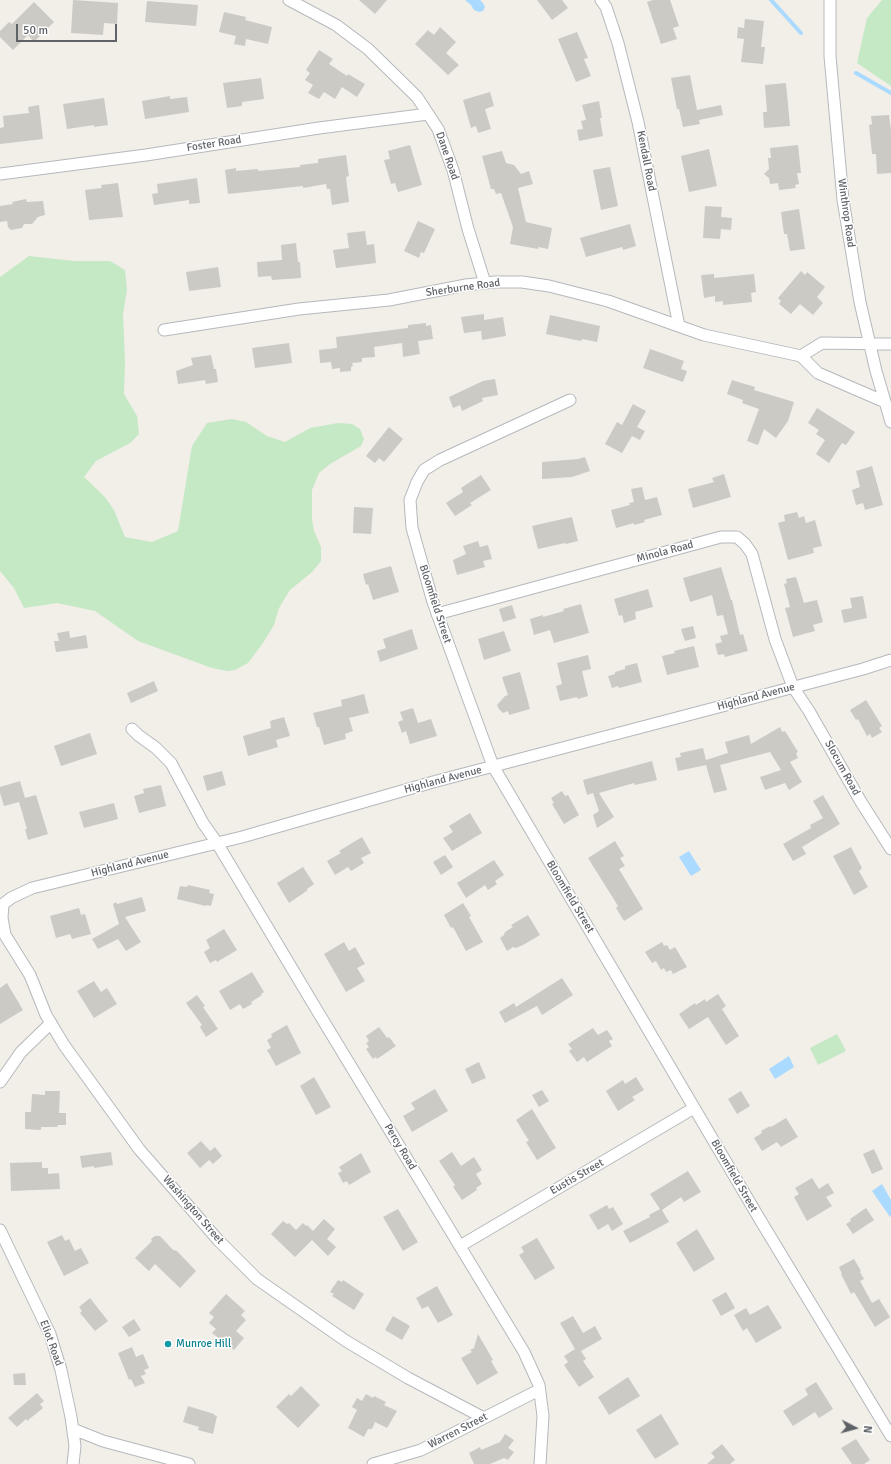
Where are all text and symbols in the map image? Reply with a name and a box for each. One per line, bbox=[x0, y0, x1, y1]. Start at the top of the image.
scale bar bbox=[18, 16, 119, 42]
text: 50 m bbox=[23, 23, 48, 38]
street label: Dane Road bbox=[433, 130, 461, 182]
street label: Kendall Road bbox=[634, 130, 658, 192]
street label: Foster Road bbox=[186, 133, 242, 155]
street label: Winthrop Road bbox=[835, 178, 857, 248]
street label: Sherburne Road bbox=[425, 276, 501, 300]
street label: Minola Road bbox=[635, 538, 695, 566]
street label: Bloomfield Street bbox=[416, 563, 454, 645]
street label: Highland Avenue bbox=[716, 680, 796, 714]
street label: Slocum Road bbox=[821, 738, 863, 798]
street label: Highland Avenue bbox=[403, 763, 483, 797]
street label: Highland Avenue bbox=[90, 848, 170, 880]
street label: Bloomfield Street bbox=[543, 858, 597, 936]
street label: Percy Road bbox=[381, 1121, 419, 1173]
street label: Bloomfield Street bbox=[708, 1137, 760, 1215]
street label: Eustis Street bbox=[548, 1156, 606, 1198]
street label: Washington Street bbox=[160, 1173, 226, 1247]
street label: Eliot Road bbox=[37, 1318, 65, 1368]
place label: Munroe Hill bbox=[176, 1337, 231, 1351]
marker: Munroe Hill bbox=[163, 1339, 173, 1349]
north arrow bbox=[835, 1408, 875, 1448]
street label: Warren Street bbox=[426, 1410, 490, 1452]
text: N bbox=[861, 1425, 874, 1434]

